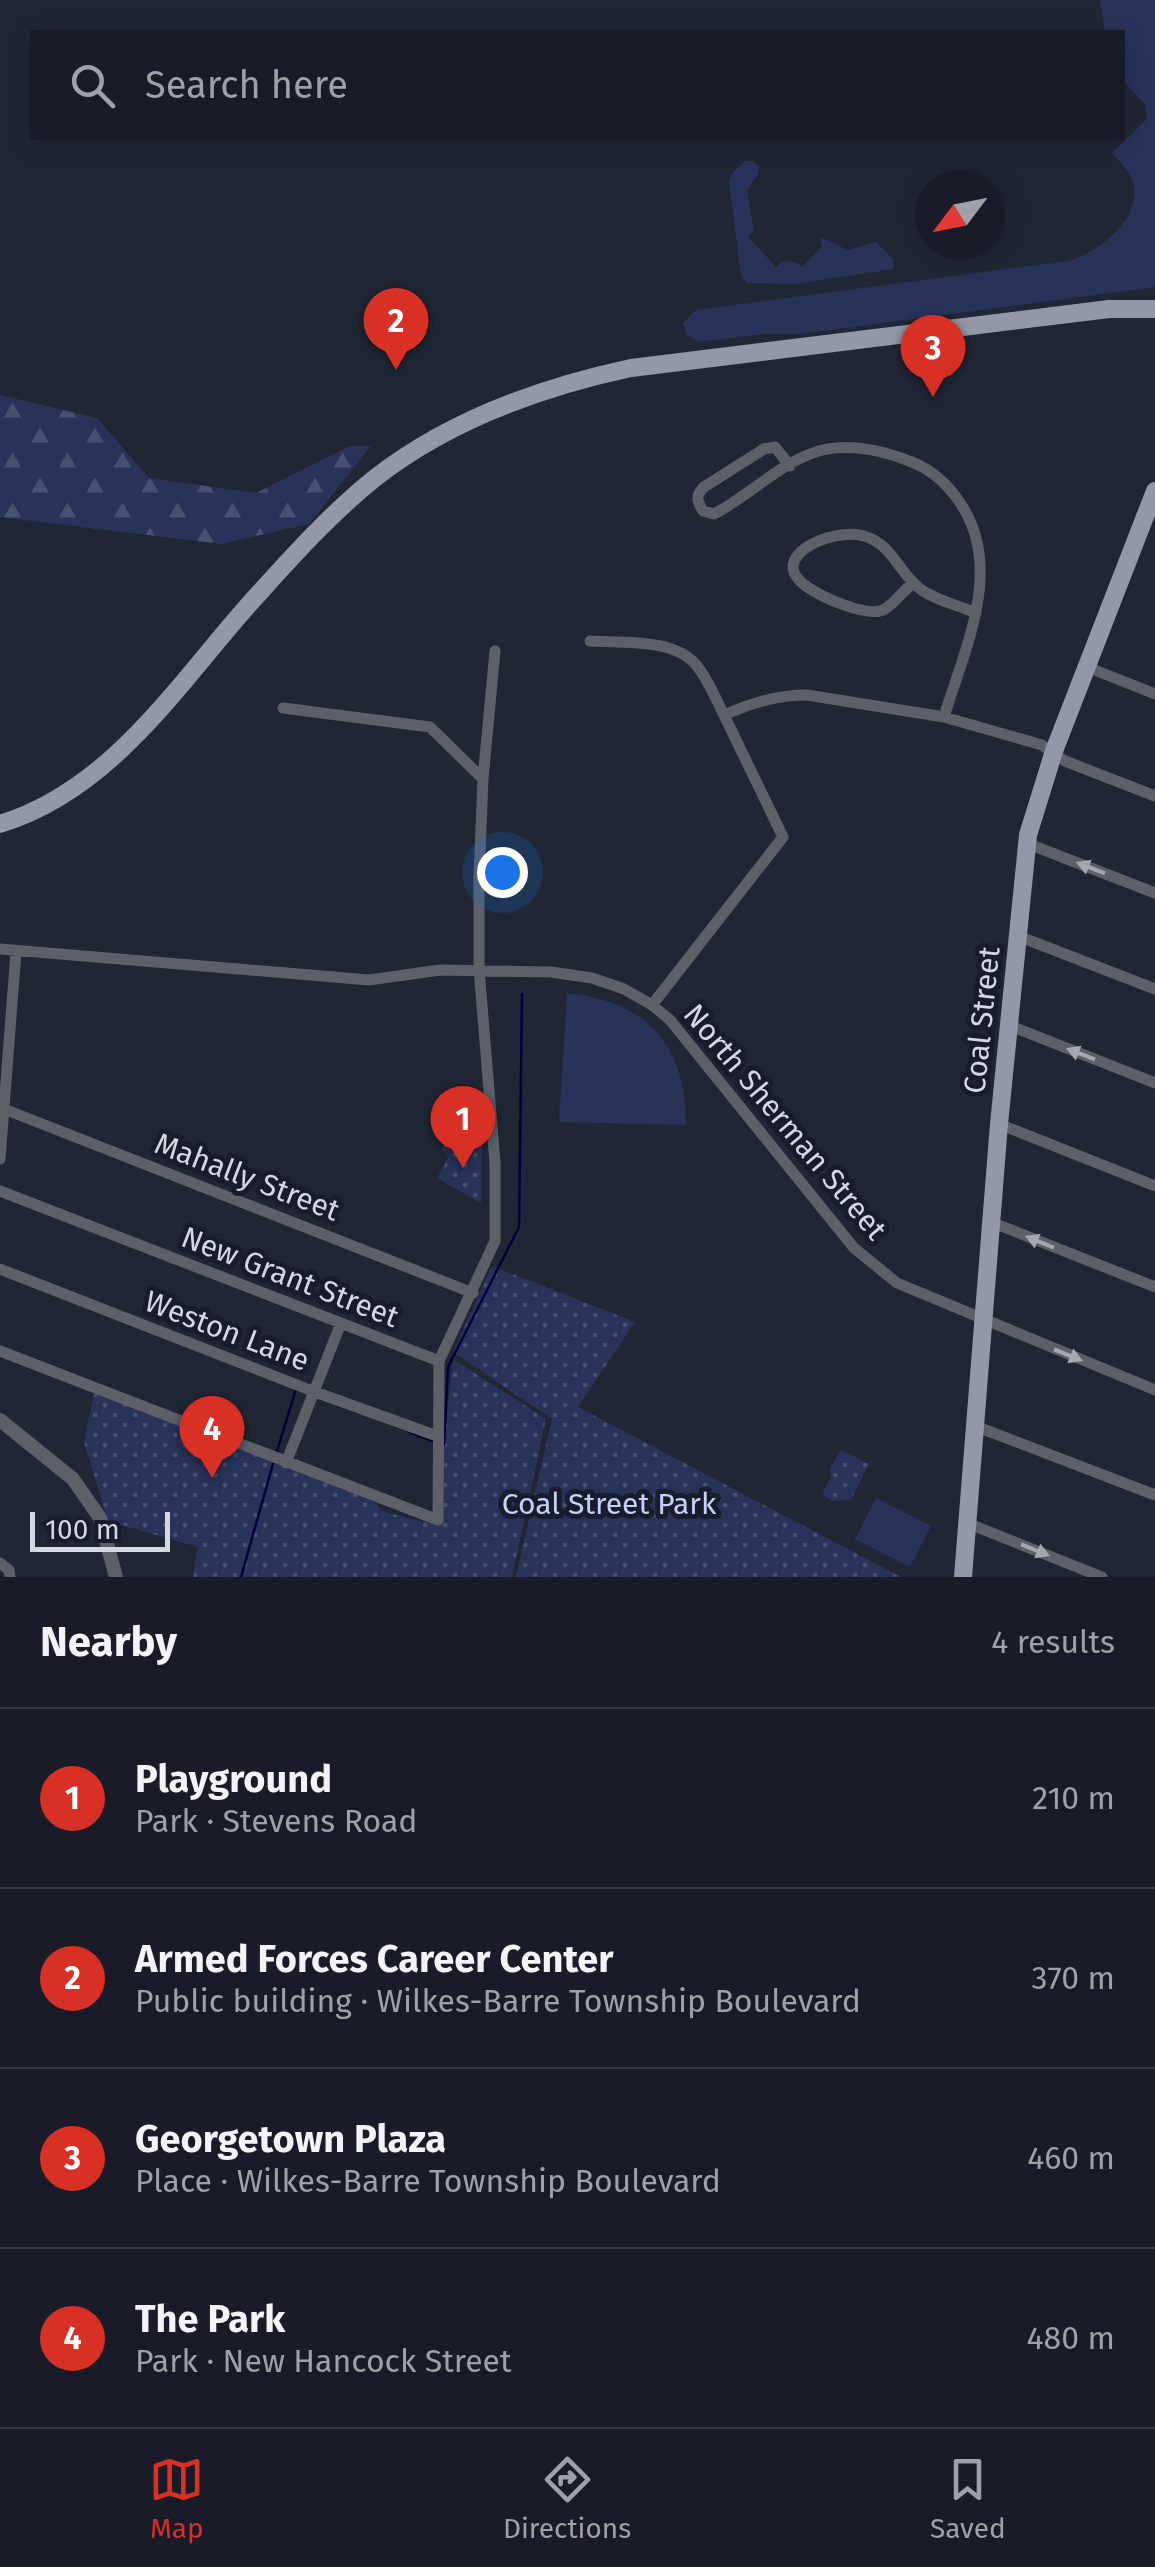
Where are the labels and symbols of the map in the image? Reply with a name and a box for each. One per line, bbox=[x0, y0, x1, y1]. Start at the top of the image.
north arrow bbox=[915, 170, 1005, 260]
pin: 2 bbox=[364, 288, 428, 370]
pin: 3 bbox=[900, 314, 966, 397]
your location bbox=[477, 847, 528, 898]
one-way arrow bbox=[1075, 860, 1105, 876]
street label: Coal Street bbox=[956, 945, 1008, 1095]
street label: North Sherman Street bbox=[676, 997, 894, 1247]
one-way arrow bbox=[1066, 1046, 1096, 1061]
pin: 1 bbox=[430, 1086, 496, 1168]
street label: Mahally Street bbox=[150, 1125, 344, 1229]
street label: New Grant Street bbox=[176, 1219, 404, 1335]
one-way arrow bbox=[1025, 1233, 1055, 1249]
street label: Weston Lane bbox=[140, 1283, 314, 1379]
one-way arrow bbox=[1054, 1348, 1084, 1364]
pin: 4 bbox=[180, 1396, 244, 1478]
park label: Coal Street Park bbox=[502, 1486, 717, 1522]
scale bar bbox=[30, 1507, 170, 1552]
one-way arrow bbox=[1020, 1543, 1050, 1559]

